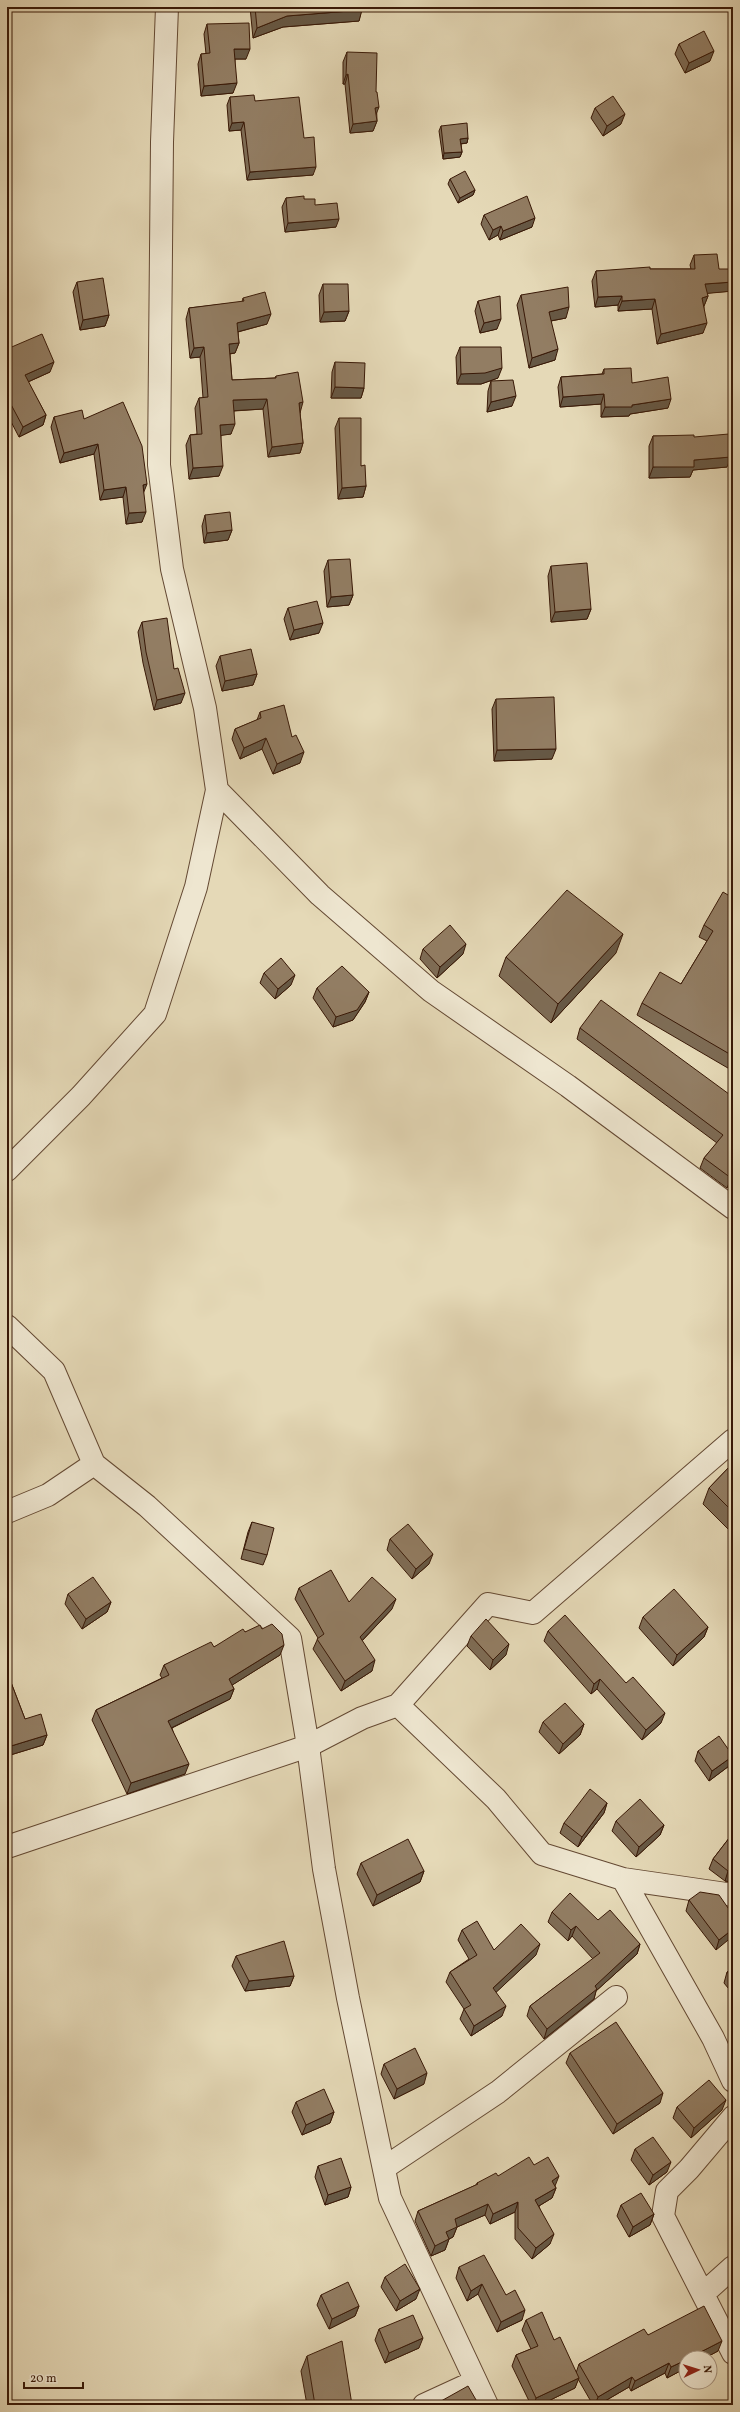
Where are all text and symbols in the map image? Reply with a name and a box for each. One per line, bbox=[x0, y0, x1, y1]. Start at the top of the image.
north arrow bbox=[678, 2350, 718, 2390]
scale bar bbox=[24, 2364, 83, 2390]
text: N bbox=[699, 2365, 714, 2374]
text: 20 m bbox=[30, 2371, 57, 2387]

